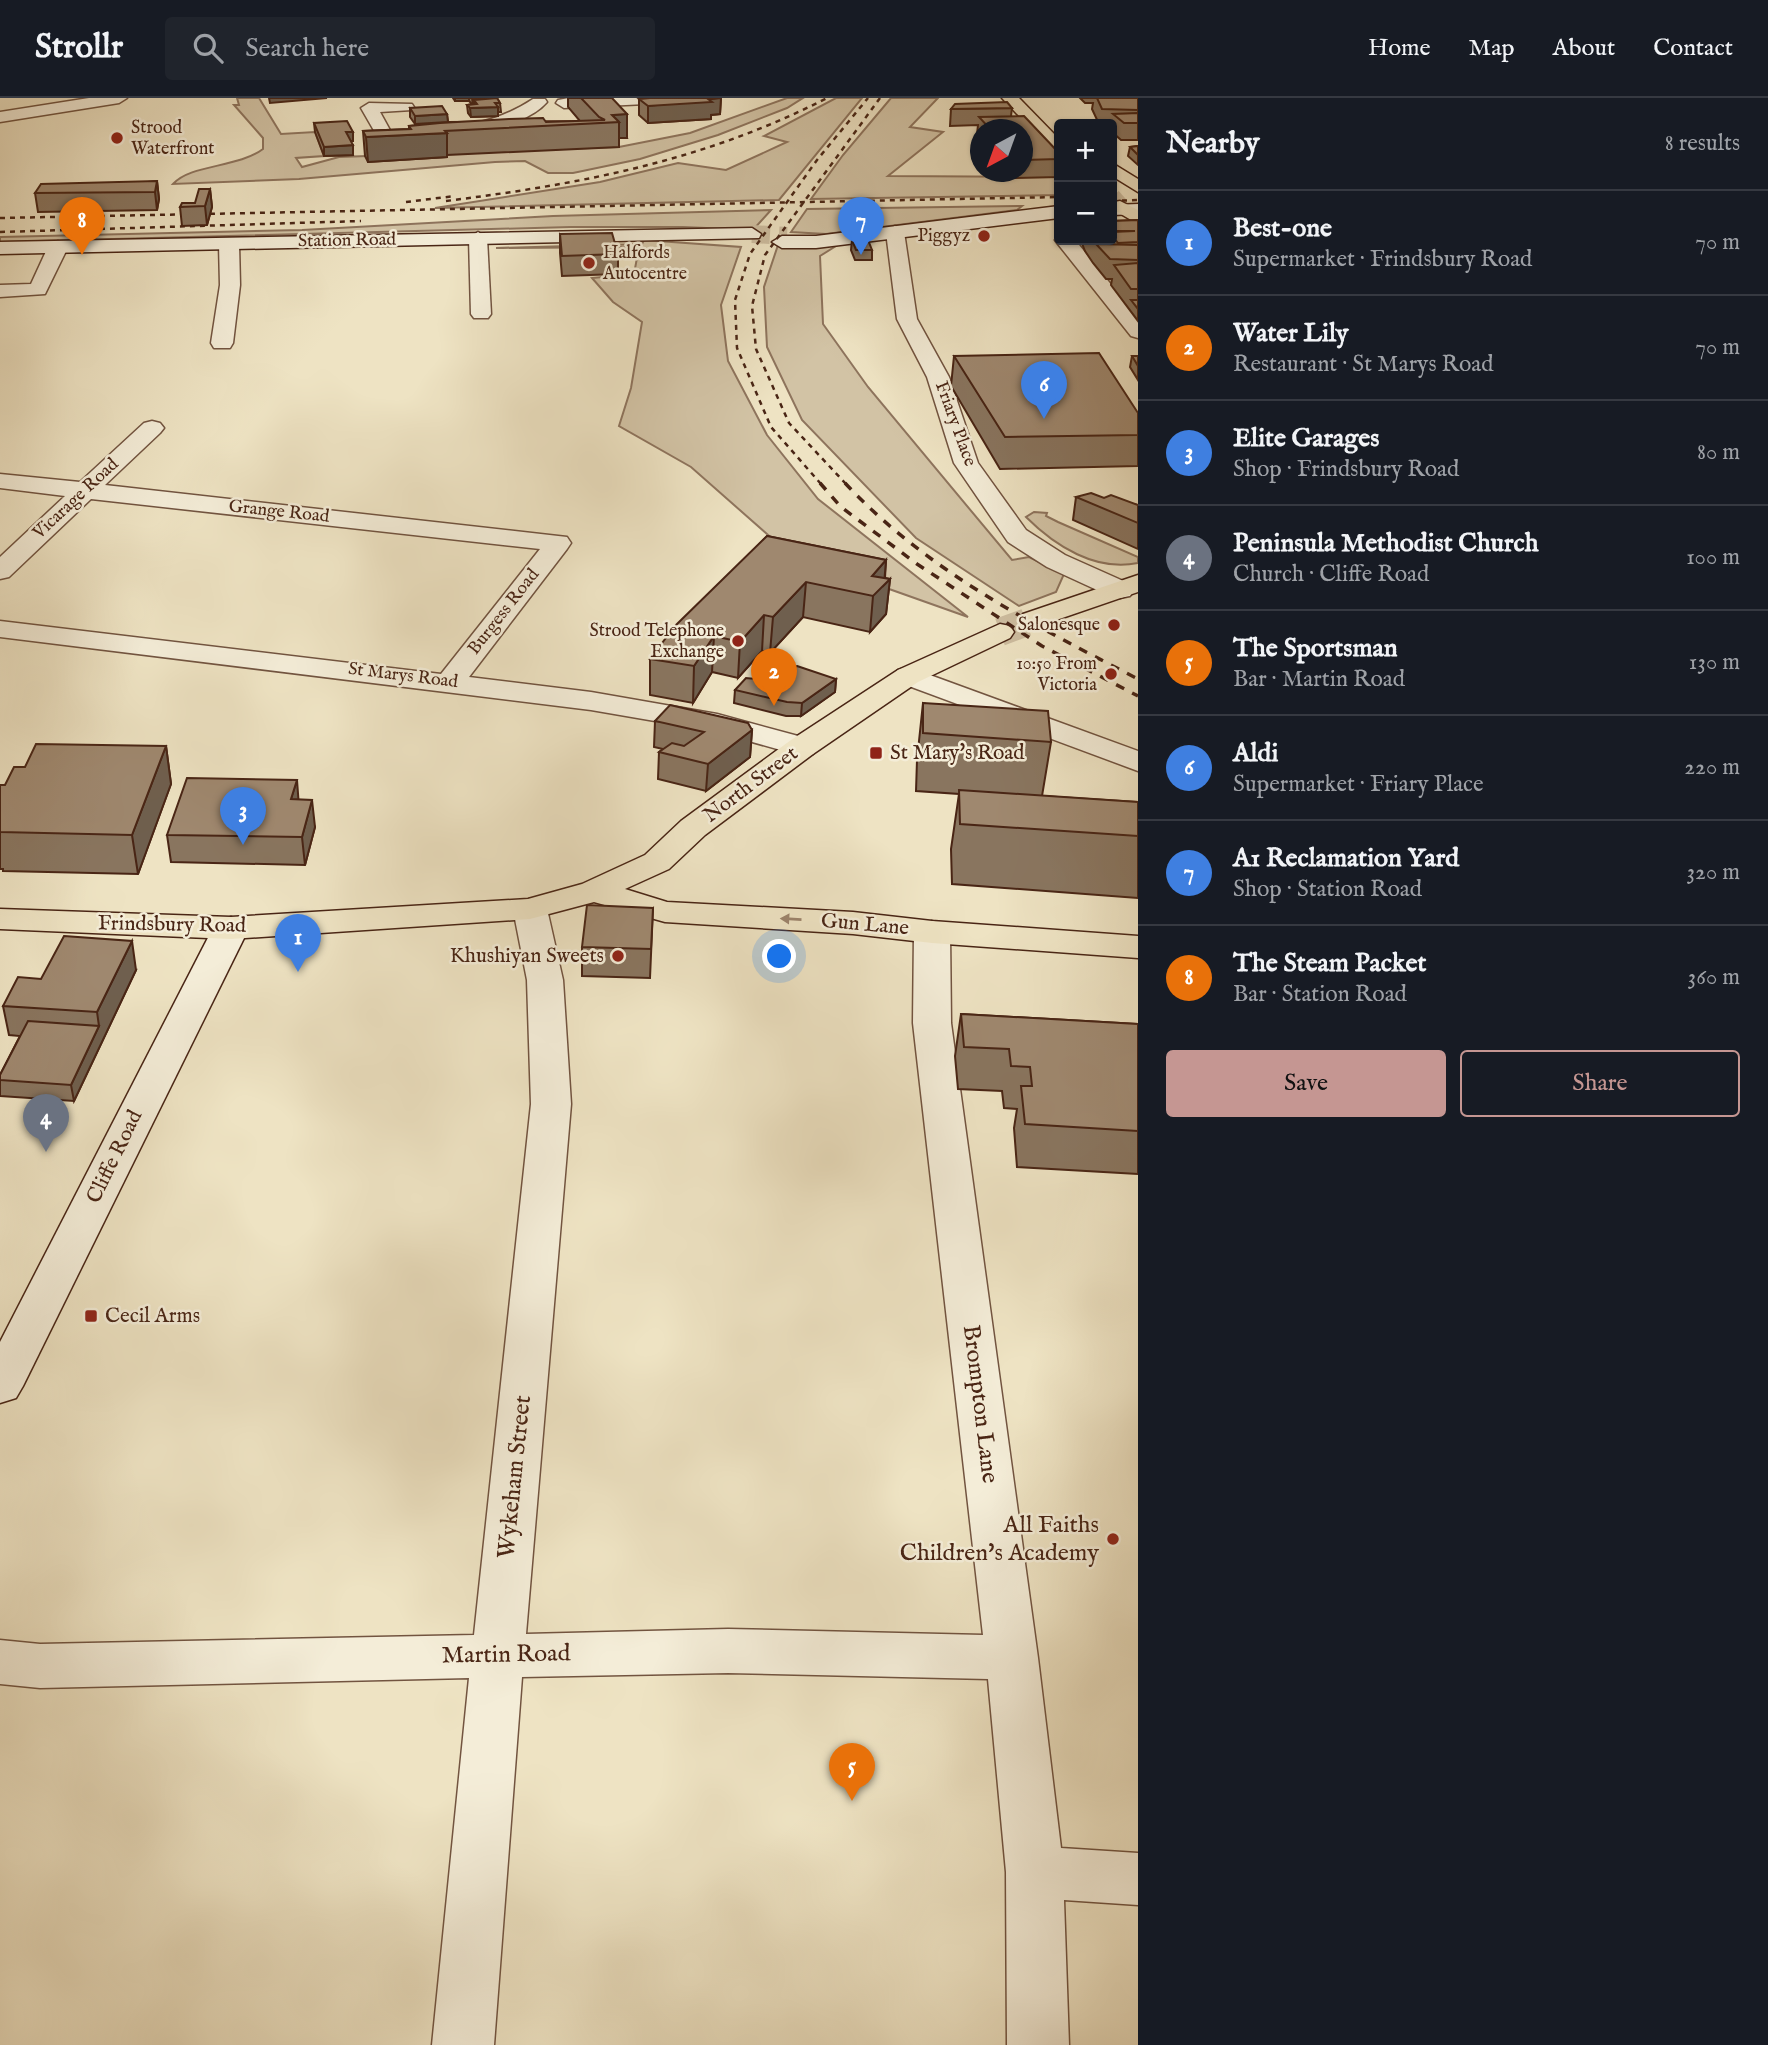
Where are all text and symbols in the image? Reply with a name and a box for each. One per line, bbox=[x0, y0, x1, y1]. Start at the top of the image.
search box bbox=[165, 17, 655, 80]
text: Strollr bbox=[35, 27, 123, 69]
icon: search bbox=[189, 29, 227, 67]
text: Search here bbox=[245, 32, 369, 65]
text: Home bbox=[1368, 33, 1431, 64]
text: Map bbox=[1469, 33, 1515, 64]
text: About bbox=[1553, 33, 1615, 64]
text: Contact bbox=[1653, 33, 1733, 64]
place label: Strood Waterfront bbox=[131, 117, 214, 161]
north arrow bbox=[970, 119, 1033, 182]
map controls bbox=[1054, 119, 1117, 245]
button: + bbox=[1054, 119, 1117, 182]
text: Nearby bbox=[1166, 125, 1259, 163]
text: 8 results bbox=[1665, 129, 1740, 158]
marker: Strood Waterfront bbox=[109, 130, 125, 146]
button: − bbox=[1054, 182, 1117, 245]
pin: 8 bbox=[59, 197, 105, 255]
pin: 7 bbox=[838, 197, 884, 255]
text: Best-one bbox=[1233, 212, 1332, 245]
place label: Piggyz bbox=[917, 225, 970, 248]
marker: Piggyz bbox=[976, 228, 992, 244]
text: 1 bbox=[1185, 228, 1193, 257]
text: 70 m bbox=[1695, 228, 1740, 257]
street label: Station Road bbox=[298, 229, 397, 253]
place label: Halfords Autocentre bbox=[602, 242, 687, 286]
text: Supermarket · Frindsbury Road bbox=[1233, 245, 1532, 274]
marker: Halfords Autocentre bbox=[581, 255, 597, 271]
text: Water Lily bbox=[1233, 317, 1349, 350]
text: 2 bbox=[1184, 333, 1194, 362]
text: 70 m bbox=[1695, 333, 1740, 362]
text: Restaurant · St Marys Road bbox=[1233, 350, 1494, 379]
pin: 6 bbox=[1021, 361, 1067, 419]
street label: Friary Place bbox=[929, 378, 981, 470]
text: Elite Garages bbox=[1233, 422, 1379, 455]
text: 3 bbox=[1185, 438, 1193, 467]
text: 80 m bbox=[1697, 438, 1740, 467]
street label: Vicarage Road bbox=[28, 453, 124, 545]
text: Shop · Frindsbury Road bbox=[1233, 455, 1459, 484]
street label: Grange Road bbox=[228, 495, 331, 529]
text: Peninsula Methodist Church bbox=[1233, 527, 1539, 560]
text: 4 bbox=[1183, 543, 1195, 572]
text: 100 m bbox=[1686, 543, 1740, 572]
text: Church · Cliffe Road bbox=[1233, 560, 1429, 589]
street label: Burgess Road bbox=[463, 564, 545, 660]
place label: Salonesque bbox=[1018, 614, 1100, 637]
marker: Salonesque bbox=[1106, 617, 1122, 633]
place label: Strood Telephone Exchange bbox=[589, 620, 724, 664]
text: The Sportsman bbox=[1233, 632, 1398, 665]
marker: Strood Telephone Exchange bbox=[730, 633, 746, 649]
pin: 2 bbox=[751, 648, 797, 706]
text: 5 bbox=[1185, 648, 1193, 677]
text: 130 m bbox=[1689, 648, 1740, 677]
place label: 10:50 From Victoria bbox=[1016, 653, 1097, 697]
street label: St Marys Road bbox=[347, 658, 460, 694]
text: Bar · Martin Road bbox=[1233, 665, 1405, 694]
marker: 10:50 From Victoria bbox=[1103, 666, 1119, 682]
text: Aldi bbox=[1233, 737, 1278, 770]
place label: St Mary's Road bbox=[890, 740, 1025, 767]
street label: North Street bbox=[698, 741, 804, 829]
marker: St Mary's Road bbox=[868, 745, 884, 761]
text: 6 bbox=[1184, 753, 1194, 782]
text: 220 m bbox=[1684, 753, 1740, 782]
text: Supermarket · Friary Place bbox=[1233, 770, 1484, 799]
pin: 3 bbox=[220, 787, 266, 845]
text: A1 Reclamation Yard bbox=[1233, 842, 1459, 875]
text: 7 bbox=[1184, 858, 1194, 887]
text: 320 m bbox=[1687, 858, 1740, 887]
text: Shop · Station Road bbox=[1233, 875, 1422, 904]
street label: Gun Lane bbox=[820, 908, 910, 942]
street label: Frindsbury Road bbox=[98, 910, 247, 940]
pin: 1 bbox=[275, 914, 321, 972]
one-way arrow bbox=[780, 914, 802, 925]
your location bbox=[762, 939, 796, 973]
place label: Khushiyan Sweets bbox=[450, 943, 604, 970]
text: The Steam Packet bbox=[1233, 947, 1426, 980]
marker: Khushiyan Sweets bbox=[610, 948, 626, 964]
text: 8 bbox=[1184, 963, 1194, 992]
text: 360 m bbox=[1688, 963, 1740, 992]
text: Bar · Station Road bbox=[1233, 980, 1407, 1009]
button: Save bbox=[1166, 1050, 1446, 1117]
button: Share bbox=[1460, 1050, 1740, 1117]
pin: 4 bbox=[23, 1094, 69, 1152]
street label: Cliffe Road bbox=[81, 1105, 150, 1208]
place label: Cecil Arms bbox=[105, 1303, 200, 1330]
marker: Cecil Arms bbox=[83, 1308, 99, 1324]
street label: Brompton Lane bbox=[955, 1323, 1005, 1485]
street label: Wykeham Street bbox=[491, 1394, 539, 1560]
place label: All Faiths Children's Academy bbox=[900, 1510, 1099, 1569]
marker: All Faiths Children's Academy bbox=[1105, 1531, 1121, 1547]
street label: Martin Road bbox=[441, 1638, 571, 1672]
pin: 5 bbox=[829, 1743, 875, 1801]

